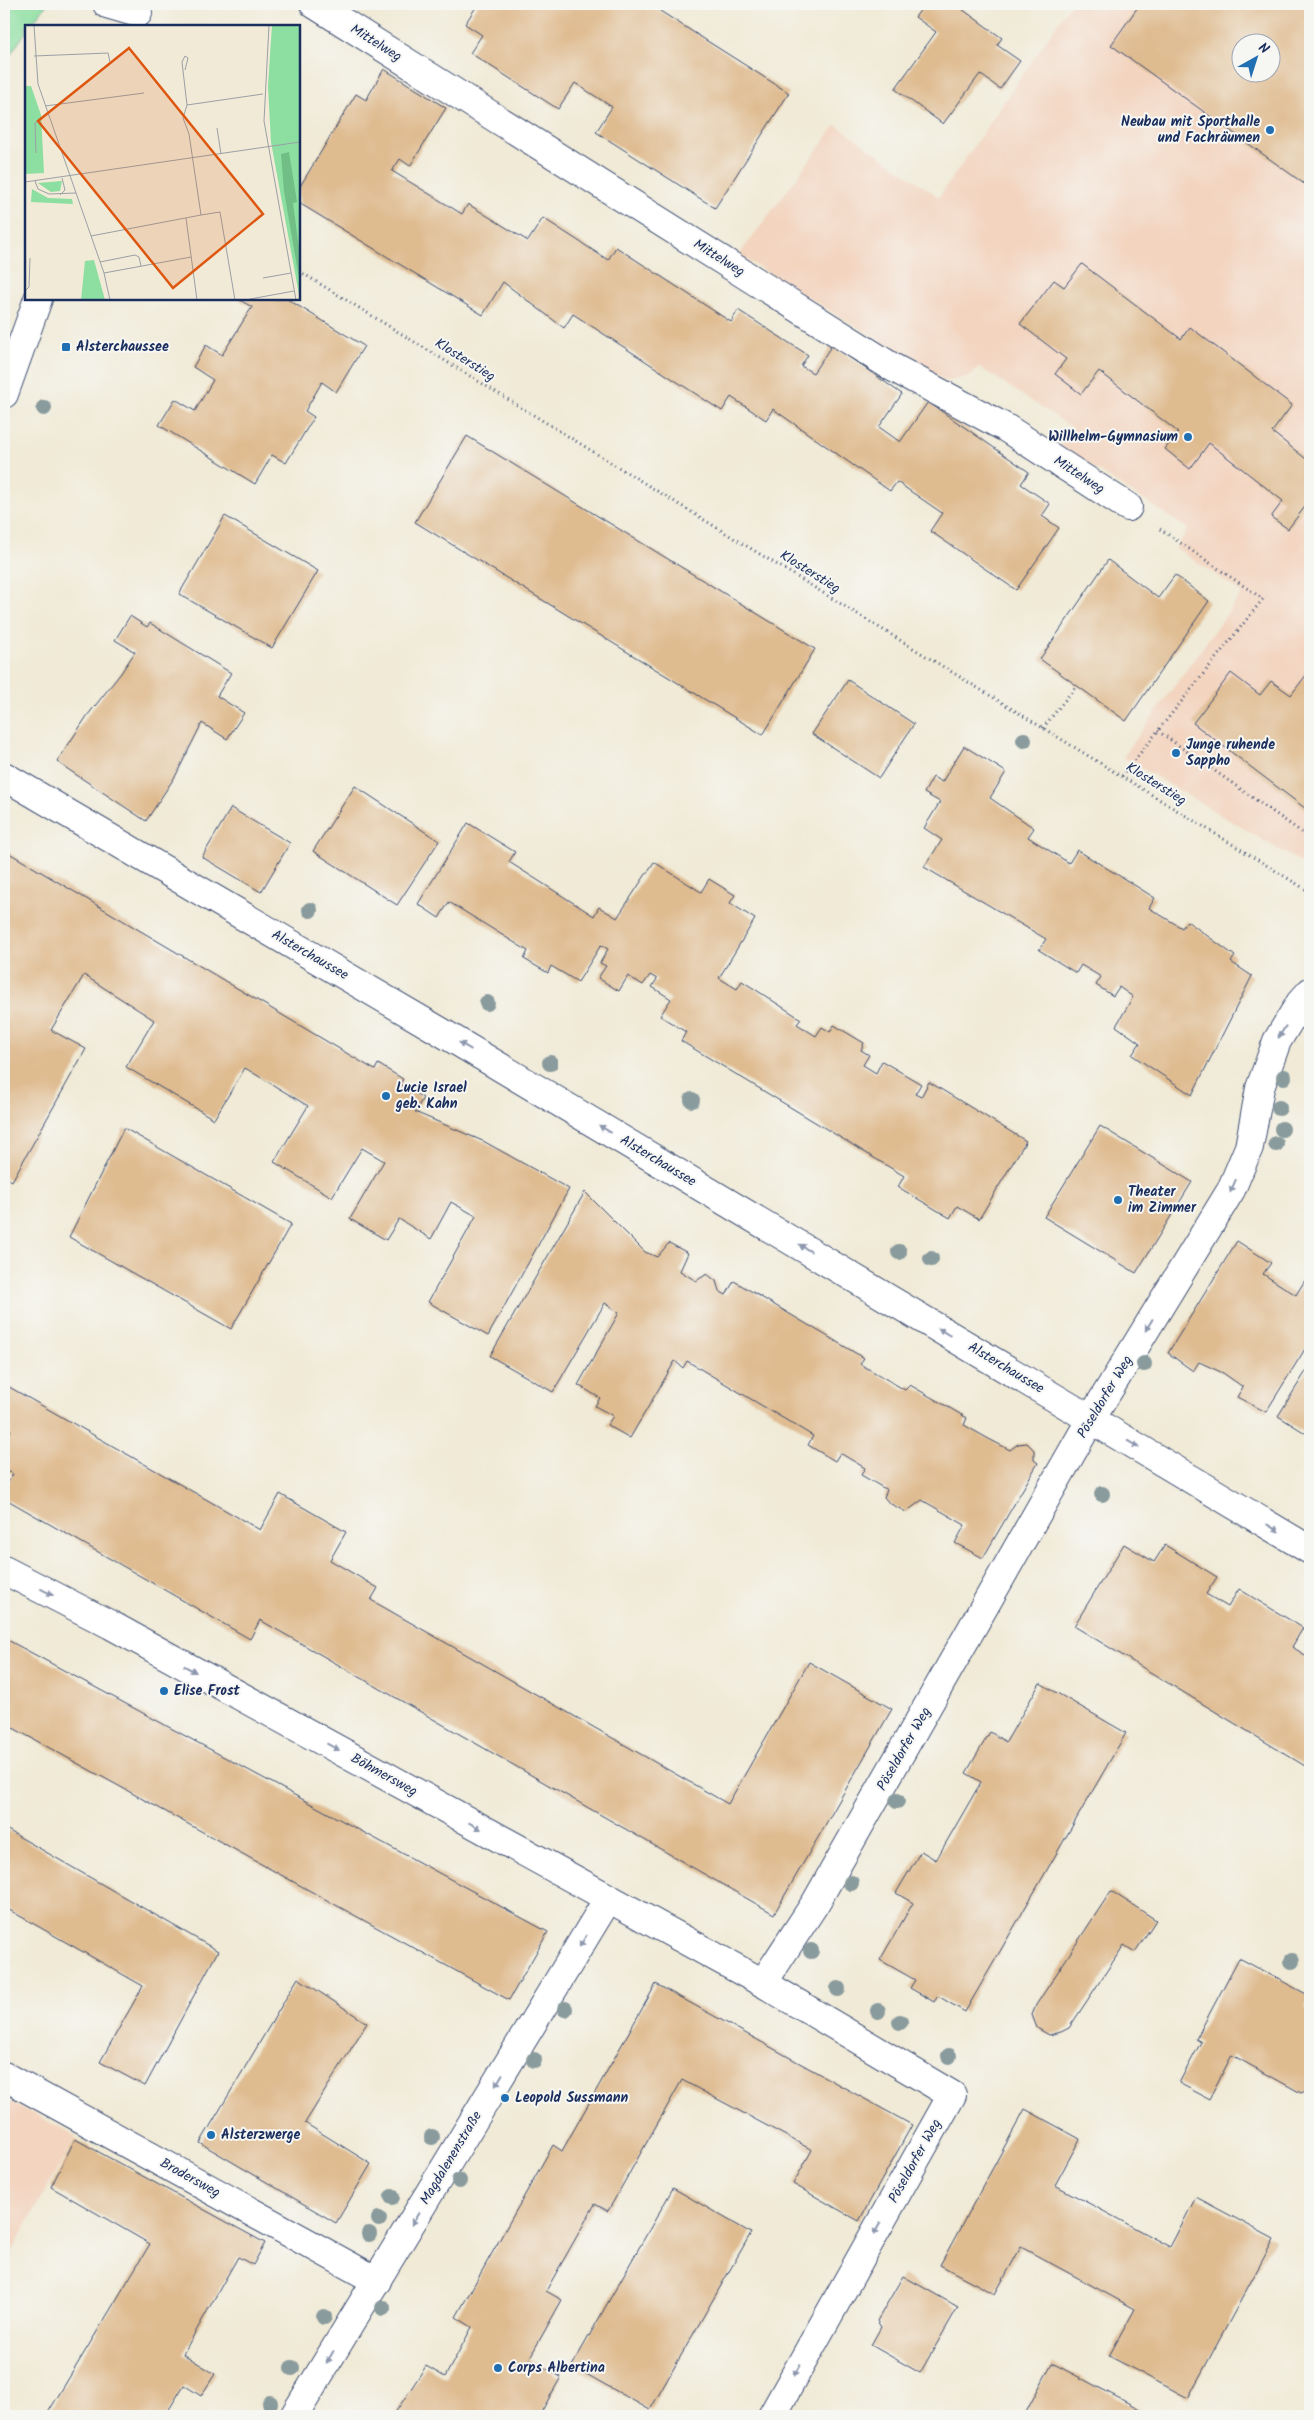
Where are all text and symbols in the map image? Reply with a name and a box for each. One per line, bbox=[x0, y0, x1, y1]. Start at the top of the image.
street label: Mittelweg bbox=[346, 18, 406, 68]
inset map bbox=[25, 25, 300, 300]
north arrow bbox=[1232, 32, 1282, 82]
text: N bbox=[1253, 37, 1274, 60]
place label: Neubau mit Sporthalle und Fachräumen bbox=[1121, 111, 1260, 149]
marker: Neubau mit Sporthalle und Fachräumen bbox=[1264, 124, 1276, 136]
street label: Mittelweg bbox=[689, 233, 749, 283]
street label: Klosterstieg bbox=[430, 333, 500, 387]
place label: Alsterchaussee bbox=[76, 336, 169, 358]
marker: Alsterchaussee bbox=[60, 341, 72, 353]
place label: Willhelm-Gymnasium bbox=[1048, 426, 1179, 448]
marker: Willhelm-Gymnasium bbox=[1182, 431, 1194, 443]
street label: Mittelweg bbox=[1049, 450, 1109, 500]
street label: Klosterstieg bbox=[775, 545, 845, 599]
place label: Junge ruhende Sappho bbox=[1186, 734, 1275, 772]
marker: Junge ruhende Sappho bbox=[1170, 747, 1182, 759]
street label: Klosterstieg bbox=[1121, 757, 1191, 811]
street label: Alsterchaussee bbox=[267, 924, 353, 986]
one-way arrow bbox=[1278, 1025, 1287, 1039]
one-way arrow bbox=[459, 1042, 472, 1051]
place label: Lucie Israel geb. Kahn bbox=[395, 1077, 467, 1115]
marker: Lucie Israel geb. Kahn bbox=[380, 1090, 392, 1102]
one-way arrow bbox=[598, 1125, 611, 1134]
street label: Alsterchaussee bbox=[616, 1129, 701, 1193]
one-way arrow bbox=[1228, 1179, 1236, 1193]
place label: Theater im Zimmer bbox=[1128, 1181, 1197, 1219]
marker: Theater im Zimmer bbox=[1112, 1194, 1124, 1206]
one-way arrow bbox=[798, 1244, 811, 1253]
one-way arrow bbox=[1144, 1318, 1154, 1331]
one-way arrow bbox=[938, 1327, 951, 1336]
street label: Alsterchaussee bbox=[964, 1336, 1049, 1400]
street label: Pöseldorfer Weg bbox=[1072, 1351, 1138, 1443]
one-way arrow bbox=[1127, 1440, 1140, 1449]
one-way arrow bbox=[1266, 1523, 1279, 1532]
one-way arrow bbox=[40, 1588, 54, 1596]
one-way arrow bbox=[183, 1665, 198, 1673]
place label: Elise Frost bbox=[174, 1680, 240, 1702]
marker: Elise Frost bbox=[158, 1685, 170, 1697]
street label: Pöseldorfer Weg bbox=[871, 1703, 937, 1795]
one-way arrow bbox=[325, 1743, 340, 1751]
street label: Böhmersweg bbox=[347, 1748, 421, 1802]
one-way arrow bbox=[468, 1821, 482, 1830]
one-way arrow bbox=[579, 1934, 588, 1947]
one-way arrow bbox=[494, 2073, 503, 2086]
place label: Leopold Sussmann bbox=[515, 2087, 628, 2109]
marker: Leopold Sussmann bbox=[499, 2092, 511, 2104]
street label: Magdalenenstraße bbox=[414, 2106, 488, 2209]
street label: Pöseldorfer Weg bbox=[883, 2115, 947, 2207]
place label: Alsterzwerge bbox=[221, 2124, 301, 2146]
marker: Alsterzwerge bbox=[205, 2129, 217, 2141]
street label: Brodersweg bbox=[156, 2152, 224, 2204]
one-way arrow bbox=[410, 2212, 419, 2225]
one-way arrow bbox=[873, 2221, 881, 2236]
one-way arrow bbox=[325, 2351, 335, 2364]
place label: Corps Albertina bbox=[508, 2357, 605, 2379]
marker: Corps Albertina bbox=[492, 2362, 504, 2374]
one-way arrow bbox=[793, 2364, 802, 2377]

